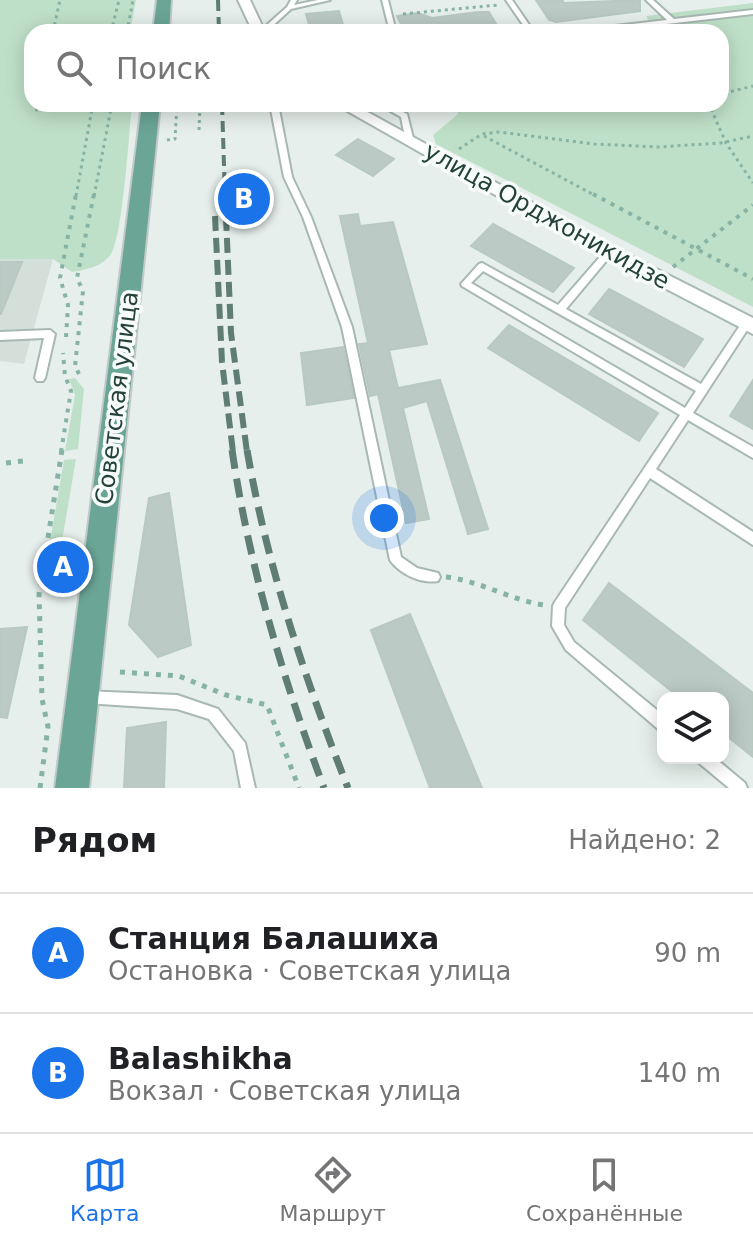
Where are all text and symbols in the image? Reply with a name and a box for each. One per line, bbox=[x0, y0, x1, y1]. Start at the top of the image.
search box bbox=[24, 24, 729, 112]
icon: search bbox=[52, 46, 96, 90]
text: Поиск bbox=[116, 51, 211, 86]
street label: улица Орджоникидзе bbox=[419, 137, 675, 295]
pin: B bbox=[218, 169, 270, 229]
street label: Советская улица bbox=[90, 290, 144, 506]
your location bbox=[364, 498, 404, 538]
pin: A bbox=[37, 537, 89, 597]
map controls bbox=[657, 692, 729, 764]
button: layers bbox=[657, 692, 729, 764]
text: Рядом bbox=[32, 820, 157, 860]
text: Найдено: 2 bbox=[568, 825, 721, 855]
text: Станция Балашиха bbox=[108, 921, 439, 956]
text: A bbox=[48, 938, 68, 968]
text: 90 m bbox=[654, 938, 721, 968]
text: Остановка · Советская улица bbox=[108, 956, 511, 986]
text: Balashikha bbox=[108, 1041, 293, 1076]
text: B bbox=[48, 1058, 68, 1088]
text: 140 m bbox=[638, 1058, 721, 1088]
text: Вокзал · Советская улица bbox=[108, 1076, 462, 1106]
tab: Карта bbox=[70, 1153, 139, 1226]
tab: Маршрут bbox=[280, 1153, 386, 1226]
tab: Сохранённые bbox=[526, 1153, 683, 1226]

